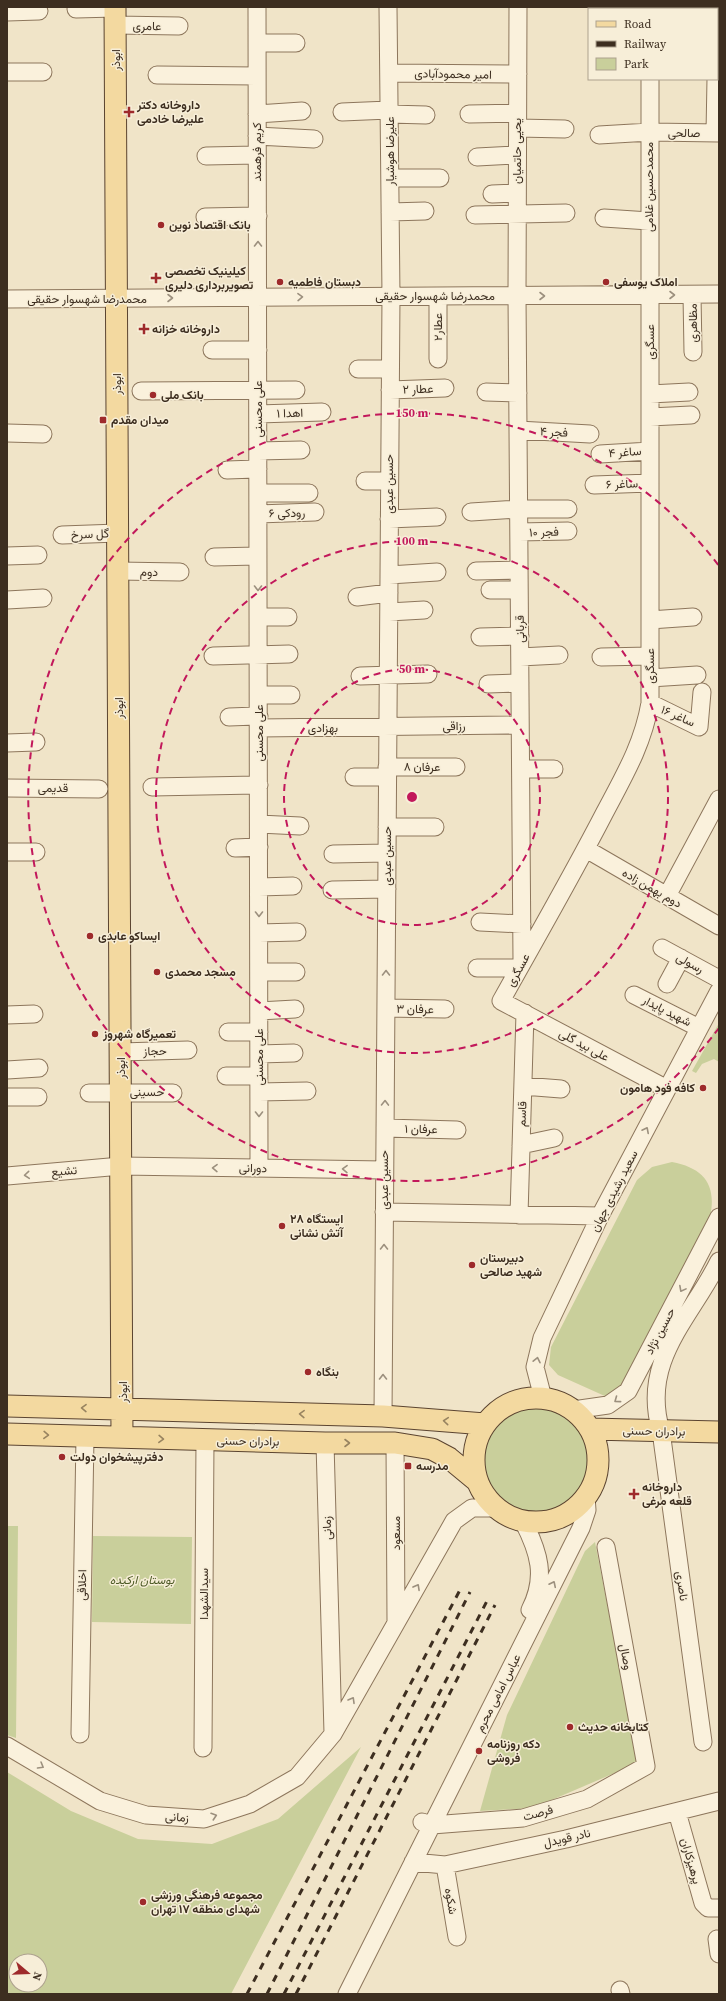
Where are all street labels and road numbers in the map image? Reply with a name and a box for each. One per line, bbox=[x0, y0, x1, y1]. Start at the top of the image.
street label: عامری bbox=[132, 18, 162, 34]
street label: ابوذر bbox=[108, 49, 124, 72]
street label: امیر محمودآبادی bbox=[414, 65, 492, 83]
street label: علیرضا هوشیار bbox=[382, 116, 398, 187]
street label: یحیی حاتمیان bbox=[509, 118, 525, 184]
street label: کریم فرهمند bbox=[249, 123, 265, 181]
street label: صالحی bbox=[668, 125, 700, 141]
street label: محمدحسین غلامی bbox=[641, 142, 657, 232]
street label: محمدرضا شهسوار حقیقی bbox=[375, 288, 495, 304]
street label: محمدرضا شهسوار حقیقی bbox=[27, 291, 147, 307]
street label: مظاهری bbox=[685, 303, 701, 343]
street label: عطار۲ bbox=[430, 313, 446, 341]
street label: عسگری bbox=[642, 324, 658, 360]
street label: ابوذر bbox=[109, 373, 125, 396]
street label: علی محسنی bbox=[250, 380, 266, 438]
street label: عطار ۲ bbox=[402, 380, 434, 398]
street label: اهدا ۱ bbox=[276, 405, 304, 421]
street label: فجر ۴ bbox=[540, 423, 568, 441]
street label: ساغر ۴ bbox=[608, 443, 642, 461]
street label: حسین عبدی bbox=[381, 454, 397, 514]
street label: ساغر ۶ bbox=[606, 475, 638, 493]
street label: رودکی ۶ bbox=[269, 505, 305, 521]
street label: فجر ۱۰ bbox=[529, 523, 559, 541]
street label: گل سرخ bbox=[71, 525, 109, 544]
street label: دوم bbox=[140, 564, 158, 580]
street label: قربانی bbox=[512, 615, 528, 643]
street label: عسگری bbox=[642, 648, 658, 684]
street label: ابوذر bbox=[111, 697, 127, 720]
street label: ساغر ۱۶ bbox=[658, 701, 698, 731]
street label: علی محسنی bbox=[251, 704, 267, 762]
street label: رزاقی bbox=[442, 718, 466, 734]
street label: بهزادی bbox=[308, 720, 338, 736]
street label: عرفان ۸ bbox=[404, 759, 440, 775]
street label: قدیمی bbox=[38, 780, 68, 796]
street label: حسین عبدی bbox=[379, 826, 395, 886]
street label: دوم بهمن زاده bbox=[619, 865, 685, 912]
street label: رسولی bbox=[673, 949, 707, 977]
street label: عسگری bbox=[502, 951, 534, 989]
street label: شهید پایدار bbox=[639, 991, 694, 1030]
street label: عرفان ۳ bbox=[396, 1001, 434, 1017]
street label: علی بید گلی bbox=[556, 1025, 612, 1065]
street label: علی محسنی bbox=[251, 1028, 267, 1086]
street label: حجاز bbox=[142, 1043, 167, 1059]
street label: ابوذر bbox=[113, 1057, 129, 1080]
street label: حسینی bbox=[130, 1084, 164, 1100]
street label: قاسم bbox=[514, 1101, 530, 1127]
street label: عرفان ۱ bbox=[404, 1121, 438, 1137]
street label: سعید رشیدی جهان bbox=[586, 1147, 642, 1235]
street label: حسین عبدی bbox=[376, 1150, 392, 1210]
street label: دورانی bbox=[239, 1160, 268, 1176]
street label: تشیع bbox=[50, 1162, 78, 1181]
street label: حسین نژاد bbox=[641, 1305, 679, 1357]
street label: ابوذر bbox=[115, 1381, 131, 1404]
street label: برادران حسنی bbox=[622, 1422, 686, 1440]
street label: برادران حسنی bbox=[216, 1432, 280, 1450]
street label: زمانی bbox=[319, 1516, 335, 1540]
street label: مسعود bbox=[388, 1516, 404, 1550]
street label: سیدالشهدا bbox=[196, 1568, 212, 1620]
street label: اخلاقی bbox=[74, 1569, 90, 1601]
street label: ناصری bbox=[672, 1570, 692, 1602]
street label: وصال bbox=[616, 1643, 636, 1671]
street label: عباس امامی محرم bbox=[471, 1651, 525, 1735]
street label: فرصت bbox=[521, 1801, 555, 1825]
street label: زمانی bbox=[165, 1808, 189, 1826]
street label: نادر قویدل bbox=[542, 1825, 592, 1851]
street label: پرهیزکاران bbox=[677, 1836, 705, 1886]
street label: شکوه bbox=[441, 1887, 461, 1915]

